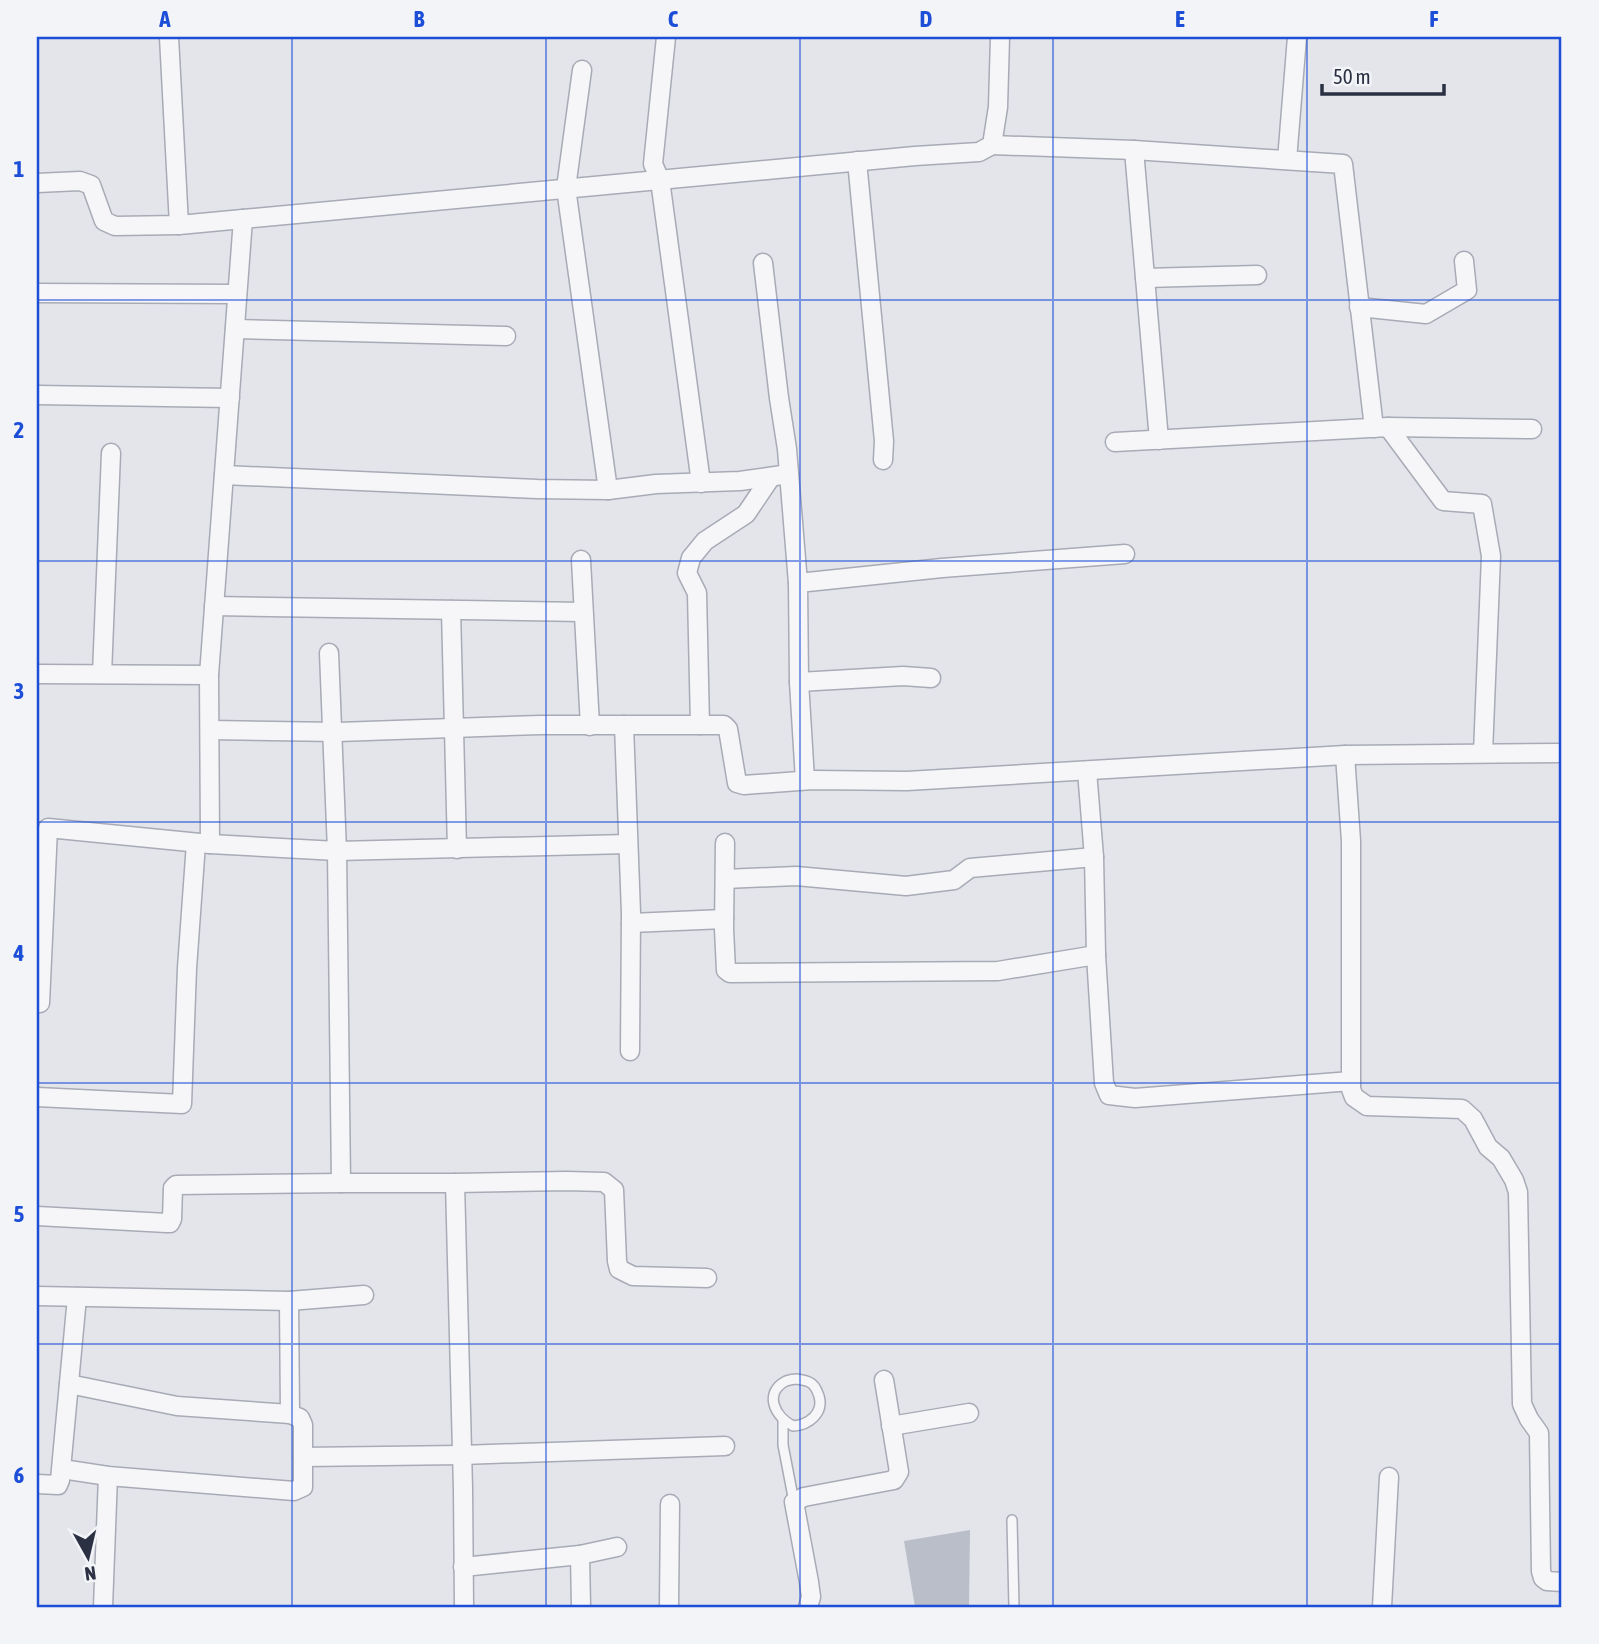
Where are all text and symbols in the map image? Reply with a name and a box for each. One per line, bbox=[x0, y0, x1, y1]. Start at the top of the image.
text: A bbox=[158, 6, 171, 32]
text: B bbox=[414, 6, 425, 32]
text: C bbox=[668, 6, 679, 32]
text: D bbox=[920, 6, 933, 32]
text: E bbox=[1175, 6, 1185, 32]
text: F bbox=[1429, 6, 1439, 32]
scale bar bbox=[1322, 52, 1445, 96]
text: 50 m bbox=[1333, 64, 1371, 88]
text: 1 bbox=[14, 156, 25, 182]
text: 2 bbox=[14, 417, 24, 443]
text: 3 bbox=[14, 678, 24, 704]
text: 4 bbox=[13, 940, 25, 966]
text: 5 bbox=[14, 1201, 25, 1227]
text: 6 bbox=[14, 1462, 25, 1488]
north arrow bbox=[52, 1522, 122, 1592]
text: N bbox=[83, 1562, 97, 1586]

